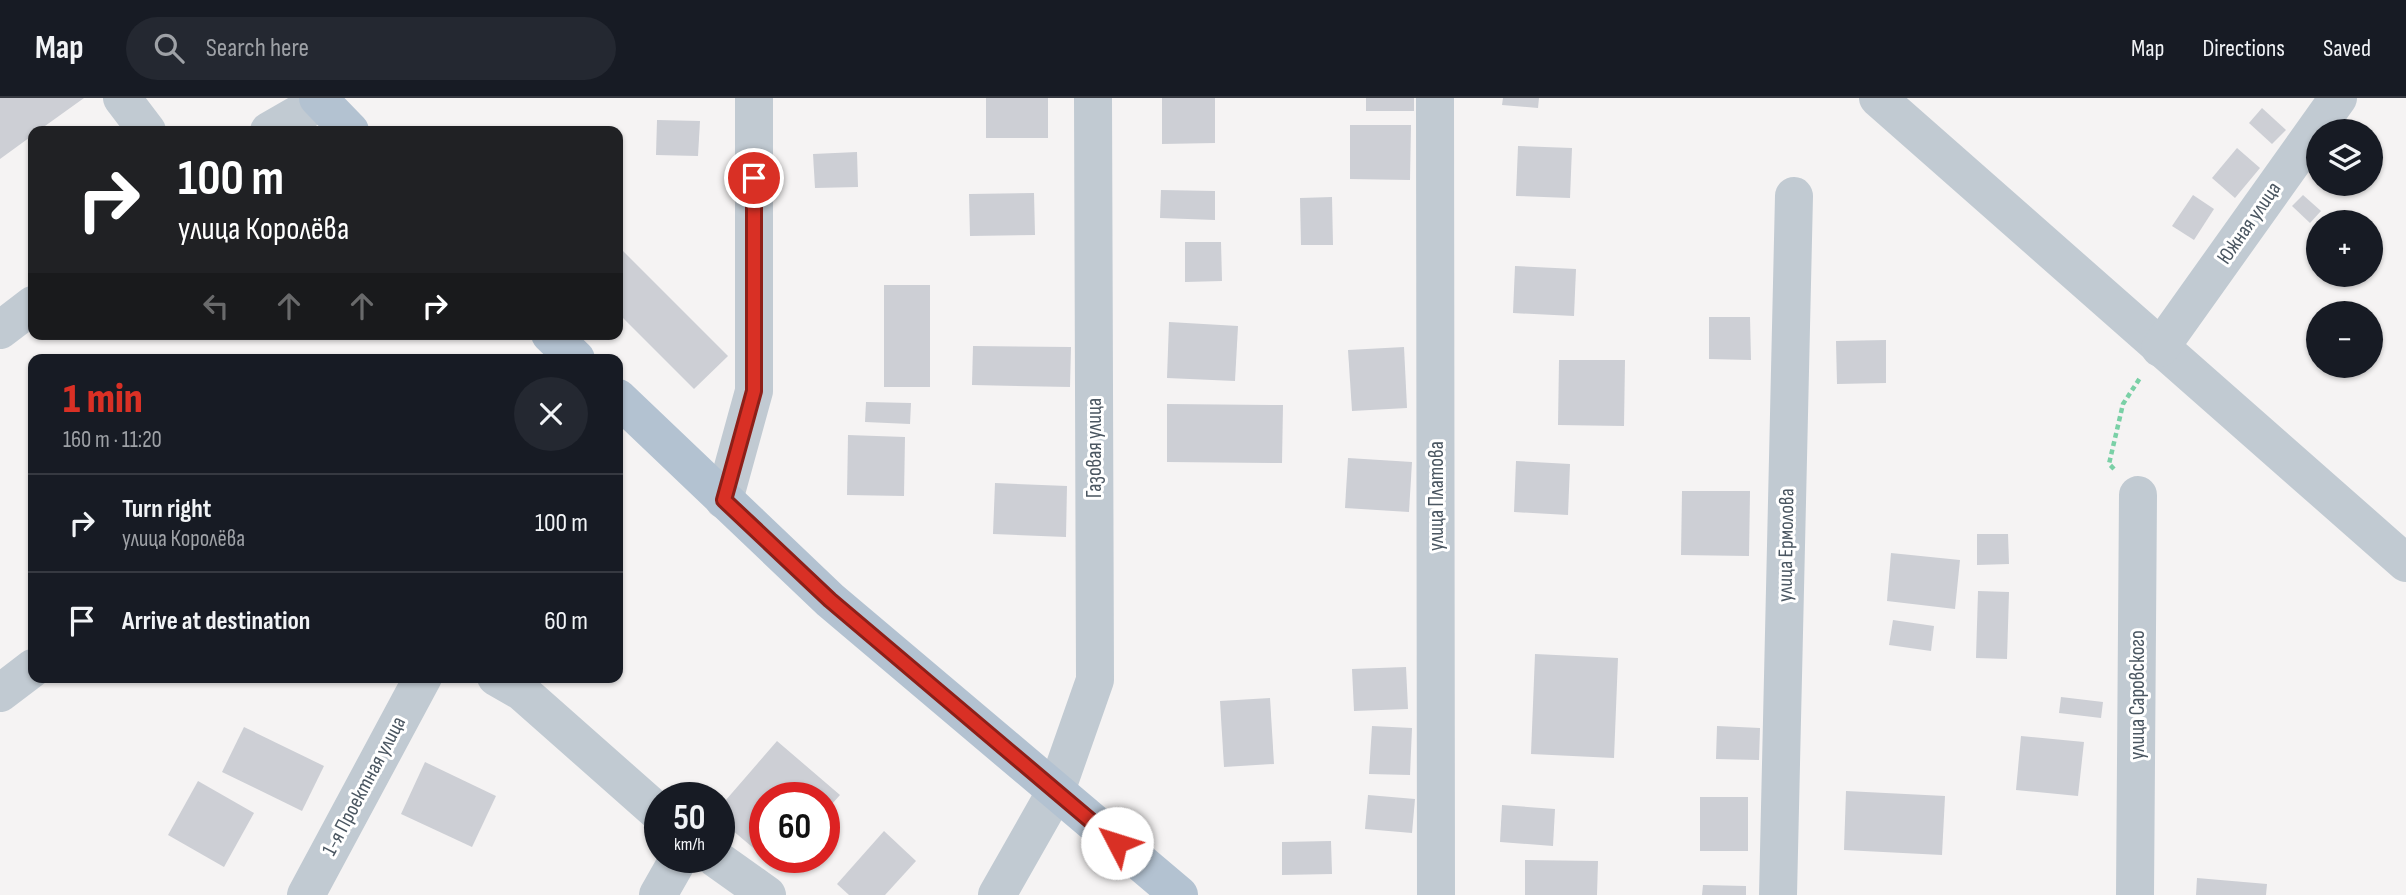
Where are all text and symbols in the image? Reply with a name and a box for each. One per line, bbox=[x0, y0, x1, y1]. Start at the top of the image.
search box bbox=[126, 17, 616, 80]
text: Map bbox=[35, 28, 84, 68]
icon: search bbox=[150, 29, 188, 67]
text: Search here bbox=[206, 33, 309, 64]
text: Map bbox=[2131, 34, 2164, 63]
text: Directions bbox=[2202, 34, 2285, 63]
text: Saved bbox=[2323, 34, 2371, 63]
map controls bbox=[2306, 119, 2383, 378]
button: layers bbox=[2306, 119, 2383, 196]
pin bbox=[724, 148, 784, 208]
text: 100 m bbox=[178, 150, 284, 209]
icon: right bbox=[63, 154, 154, 245]
icon: arrive bbox=[735, 159, 773, 197]
street label: Южная улица bbox=[2212, 177, 2286, 269]
text: улица Королёва bbox=[178, 210, 349, 249]
button: + bbox=[2306, 210, 2383, 287]
icon: left bbox=[197, 287, 235, 325]
icon: ahead bbox=[270, 287, 308, 325]
icon: ahead bbox=[343, 287, 381, 325]
icon: right bbox=[416, 287, 454, 325]
button: − bbox=[2306, 301, 2383, 378]
text: 1 min bbox=[63, 374, 143, 425]
button: close bbox=[514, 377, 588, 451]
street label: Газовая улица bbox=[1082, 398, 1107, 498]
text: 160 m · 11:20 bbox=[63, 426, 162, 454]
street label: улица Платова bbox=[1424, 441, 1449, 551]
street label: улица Ермолова bbox=[1773, 488, 1799, 602]
text: Turn right bbox=[122, 494, 211, 525]
icon: right bbox=[63, 504, 101, 542]
text: 100 m bbox=[535, 508, 588, 539]
text: улица Королёва bbox=[122, 525, 245, 553]
icon: arrive bbox=[63, 602, 101, 640]
text: Arrive at destination bbox=[122, 606, 310, 637]
text: 60 m bbox=[544, 606, 588, 637]
street label: улица Саровского bbox=[2125, 630, 2150, 760]
street label: 1-я Проектная улица bbox=[317, 712, 411, 860]
speed limit sign: 60 bbox=[749, 782, 840, 873]
text: 50 bbox=[673, 797, 706, 840]
position arrow bbox=[1080, 806, 1154, 880]
text: km/h bbox=[674, 834, 705, 855]

